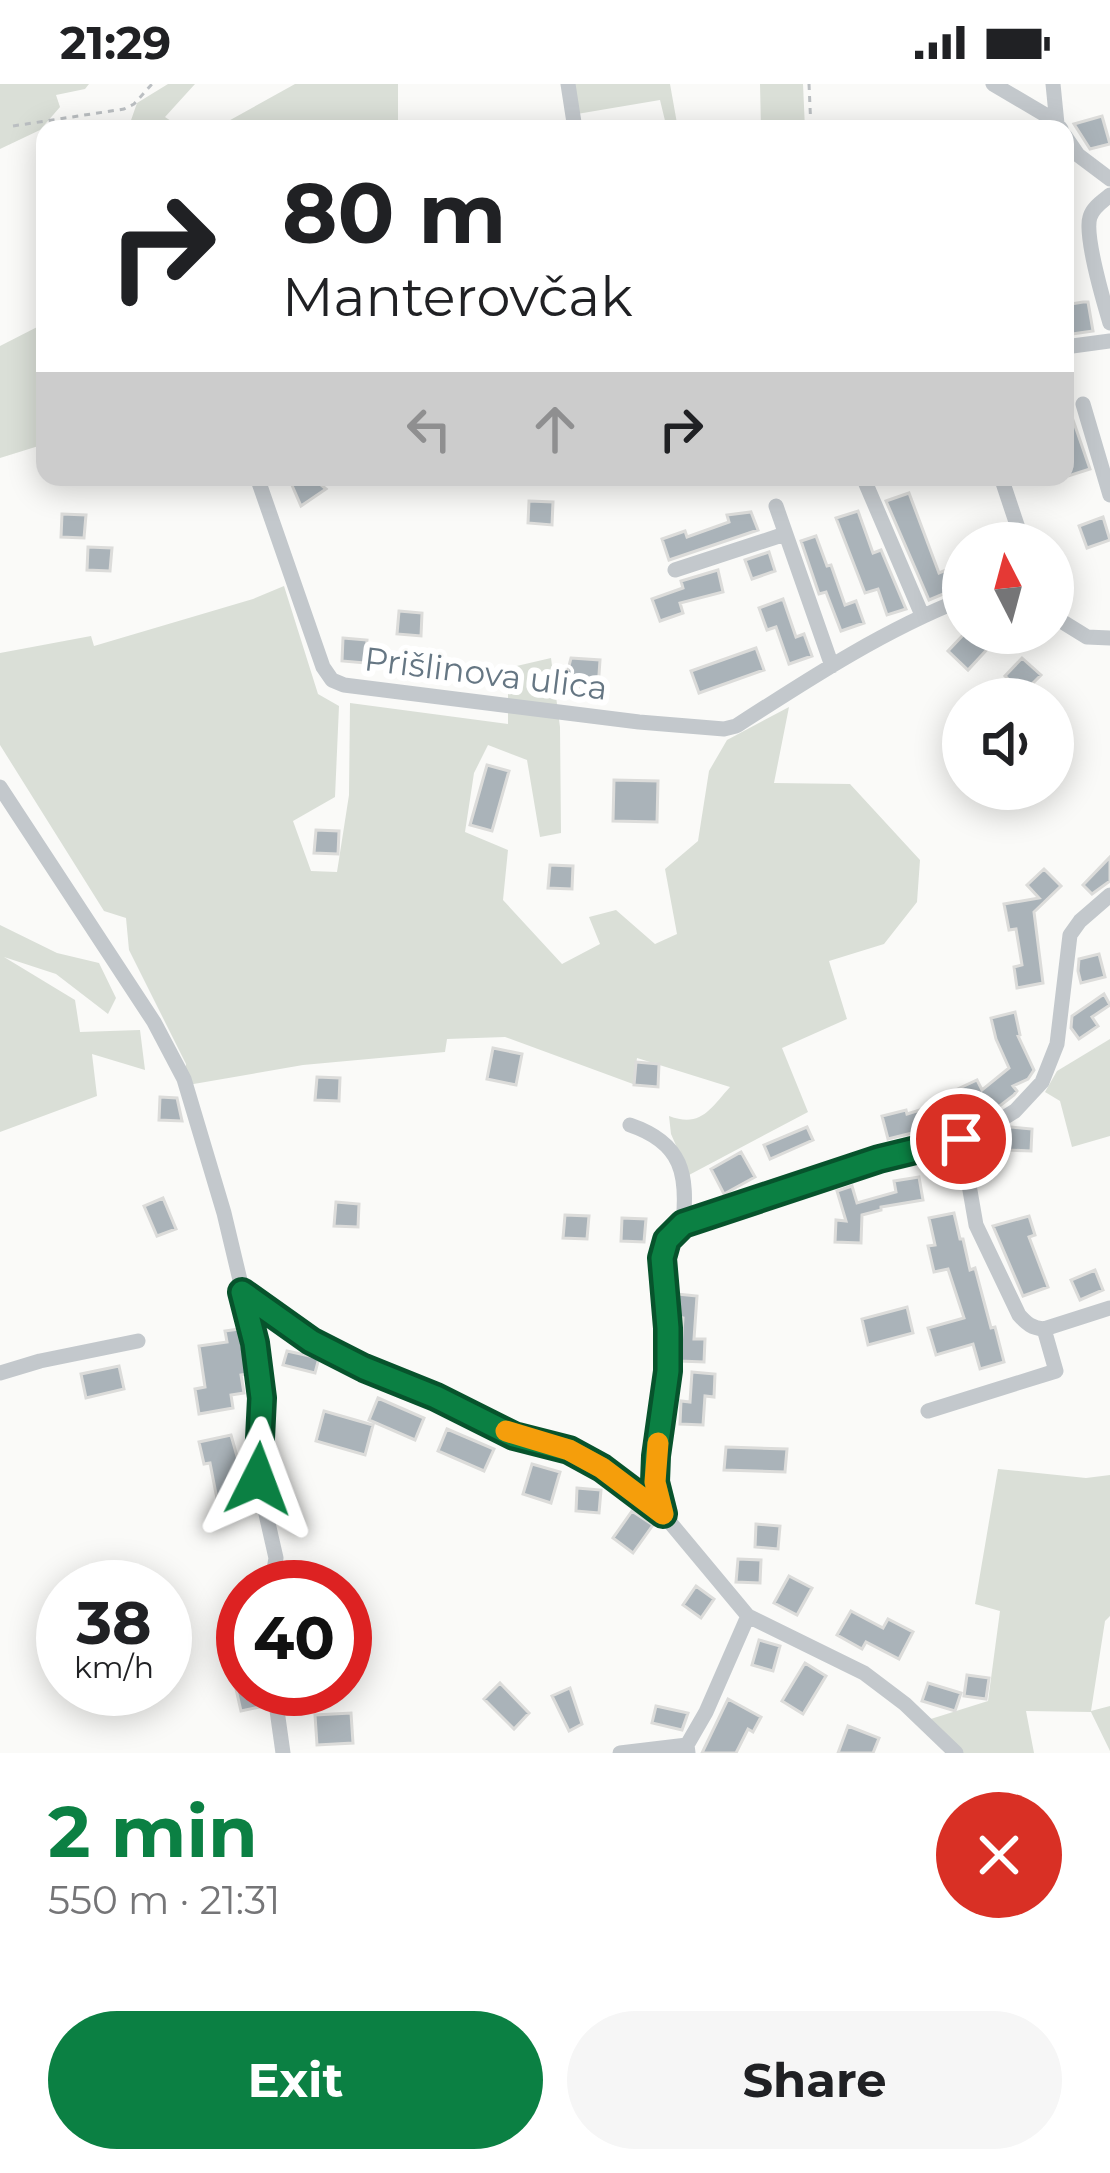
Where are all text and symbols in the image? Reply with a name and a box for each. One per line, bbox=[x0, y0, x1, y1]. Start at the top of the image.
text: 21:29 bbox=[60, 15, 171, 70]
text: 80 m bbox=[282, 162, 506, 264]
icon: right bbox=[84, 168, 240, 324]
text: Manterovčak bbox=[282, 264, 632, 330]
icon: left bbox=[396, 396, 462, 462]
icon: ahead bbox=[522, 396, 588, 462]
icon: right bbox=[648, 396, 714, 462]
north arrow bbox=[942, 522, 1074, 654]
map controls bbox=[942, 522, 1074, 810]
street label: Prišlinova ulica bbox=[362, 638, 610, 708]
button: sound bbox=[942, 678, 1074, 810]
pin bbox=[910, 1088, 1012, 1190]
icon: arrive bbox=[928, 1106, 994, 1172]
position arrow bbox=[195, 1416, 321, 1542]
speed limit sign: 40 bbox=[216, 1560, 372, 1716]
text: 38 bbox=[76, 1586, 152, 1659]
text: km/h bbox=[74, 1649, 154, 1686]
text: 2 min bbox=[48, 1787, 258, 1875]
button: close bbox=[936, 1792, 1062, 1918]
text: 550 m · 21:31 bbox=[48, 1876, 280, 1924]
button: Exit bbox=[48, 2011, 543, 2149]
button: Share bbox=[567, 2011, 1062, 2149]

